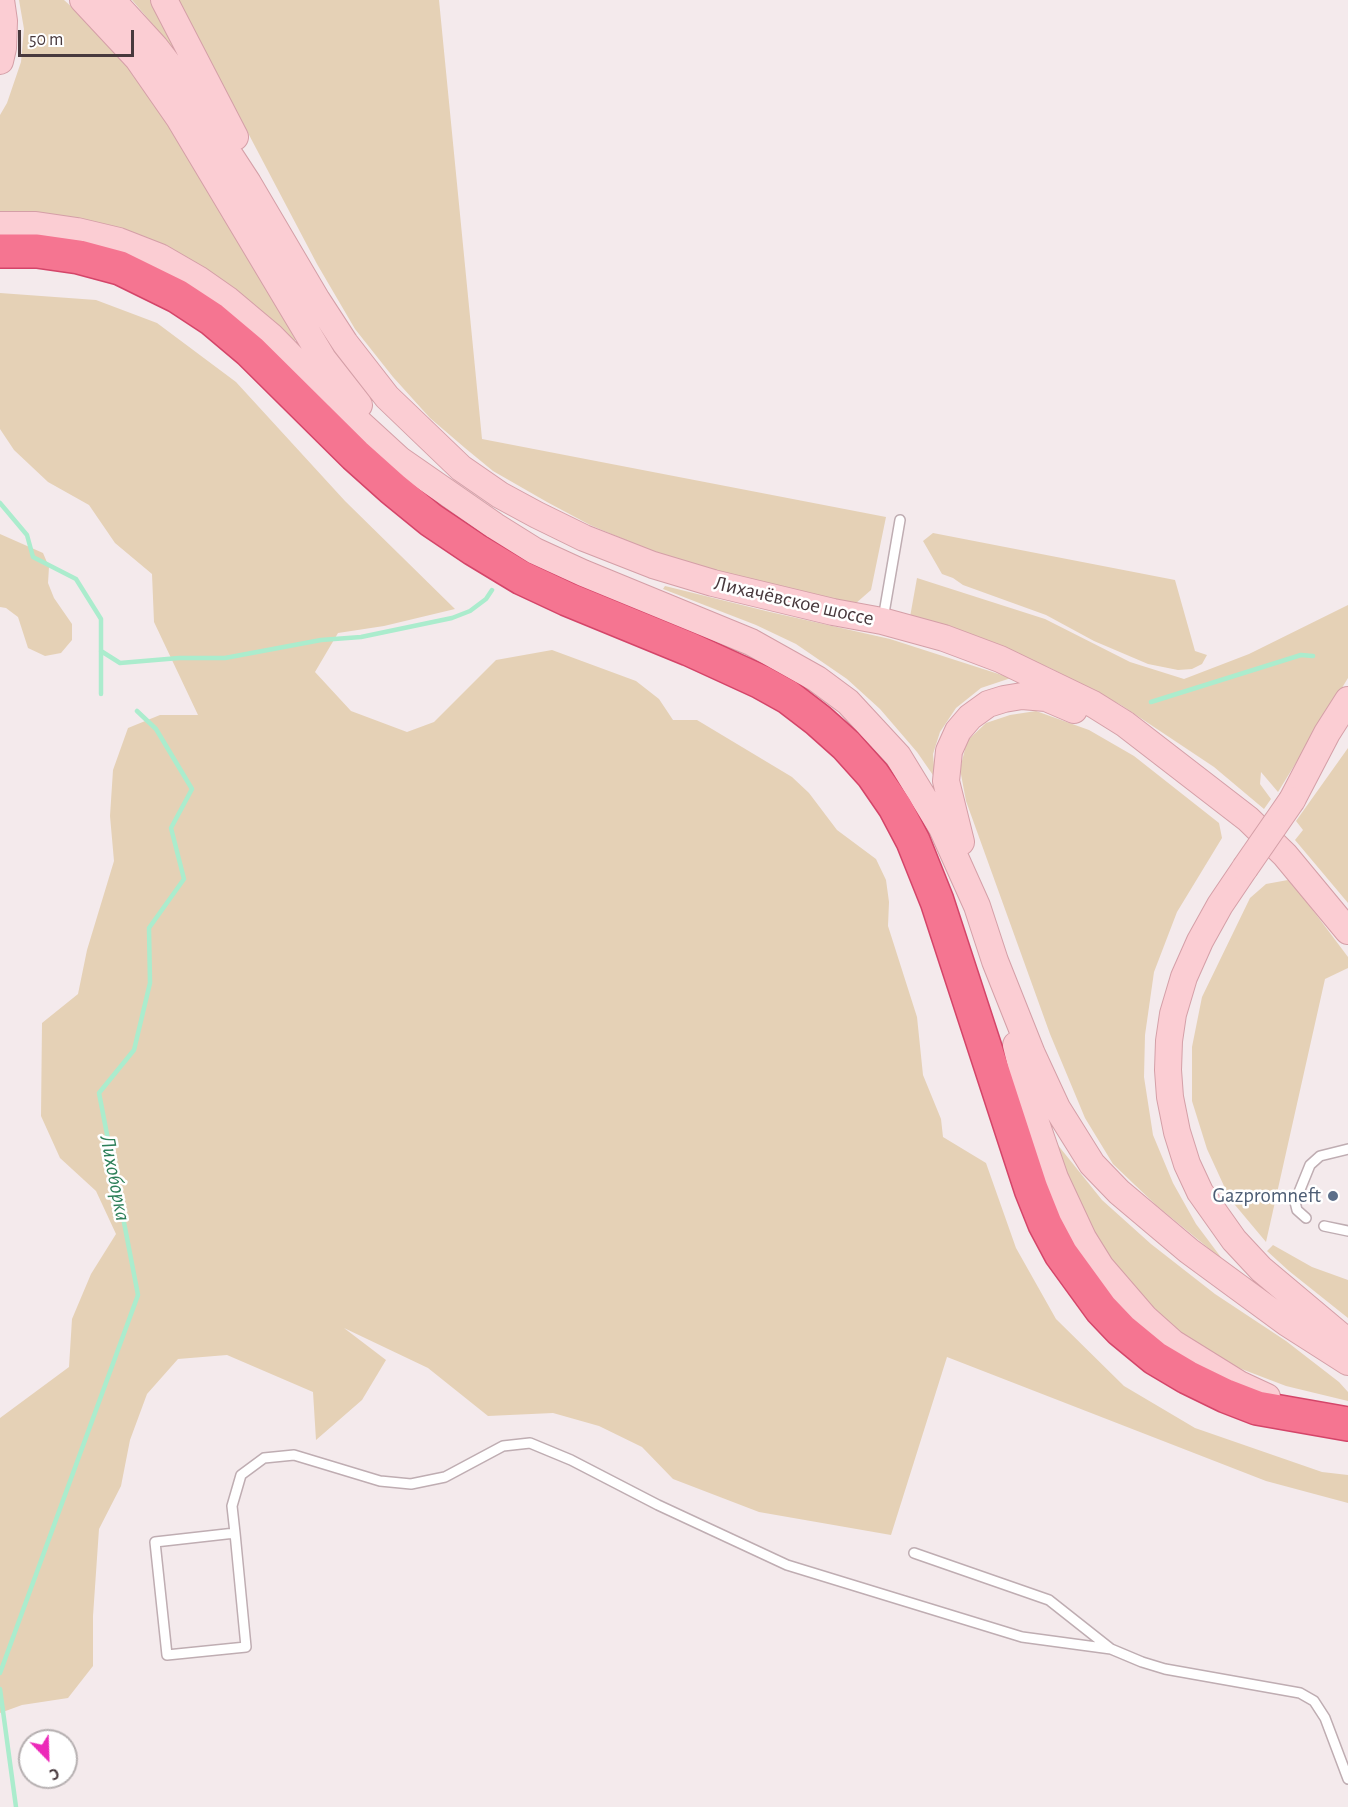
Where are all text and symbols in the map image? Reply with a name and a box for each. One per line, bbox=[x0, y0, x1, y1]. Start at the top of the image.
scale bar bbox=[21, 18, 136, 56]
text: 50 m bbox=[29, 31, 63, 49]
street label: Лихачёвское шоссе bbox=[712, 570, 876, 632]
water label: Лихоборка bbox=[94, 1133, 136, 1223]
place label: Gazpromneft bbox=[1213, 1183, 1321, 1209]
marker: Gazpromneft bbox=[1326, 1189, 1340, 1203]
north arrow bbox=[18, 1729, 78, 1789]
text: С bbox=[47, 1765, 61, 1783]

